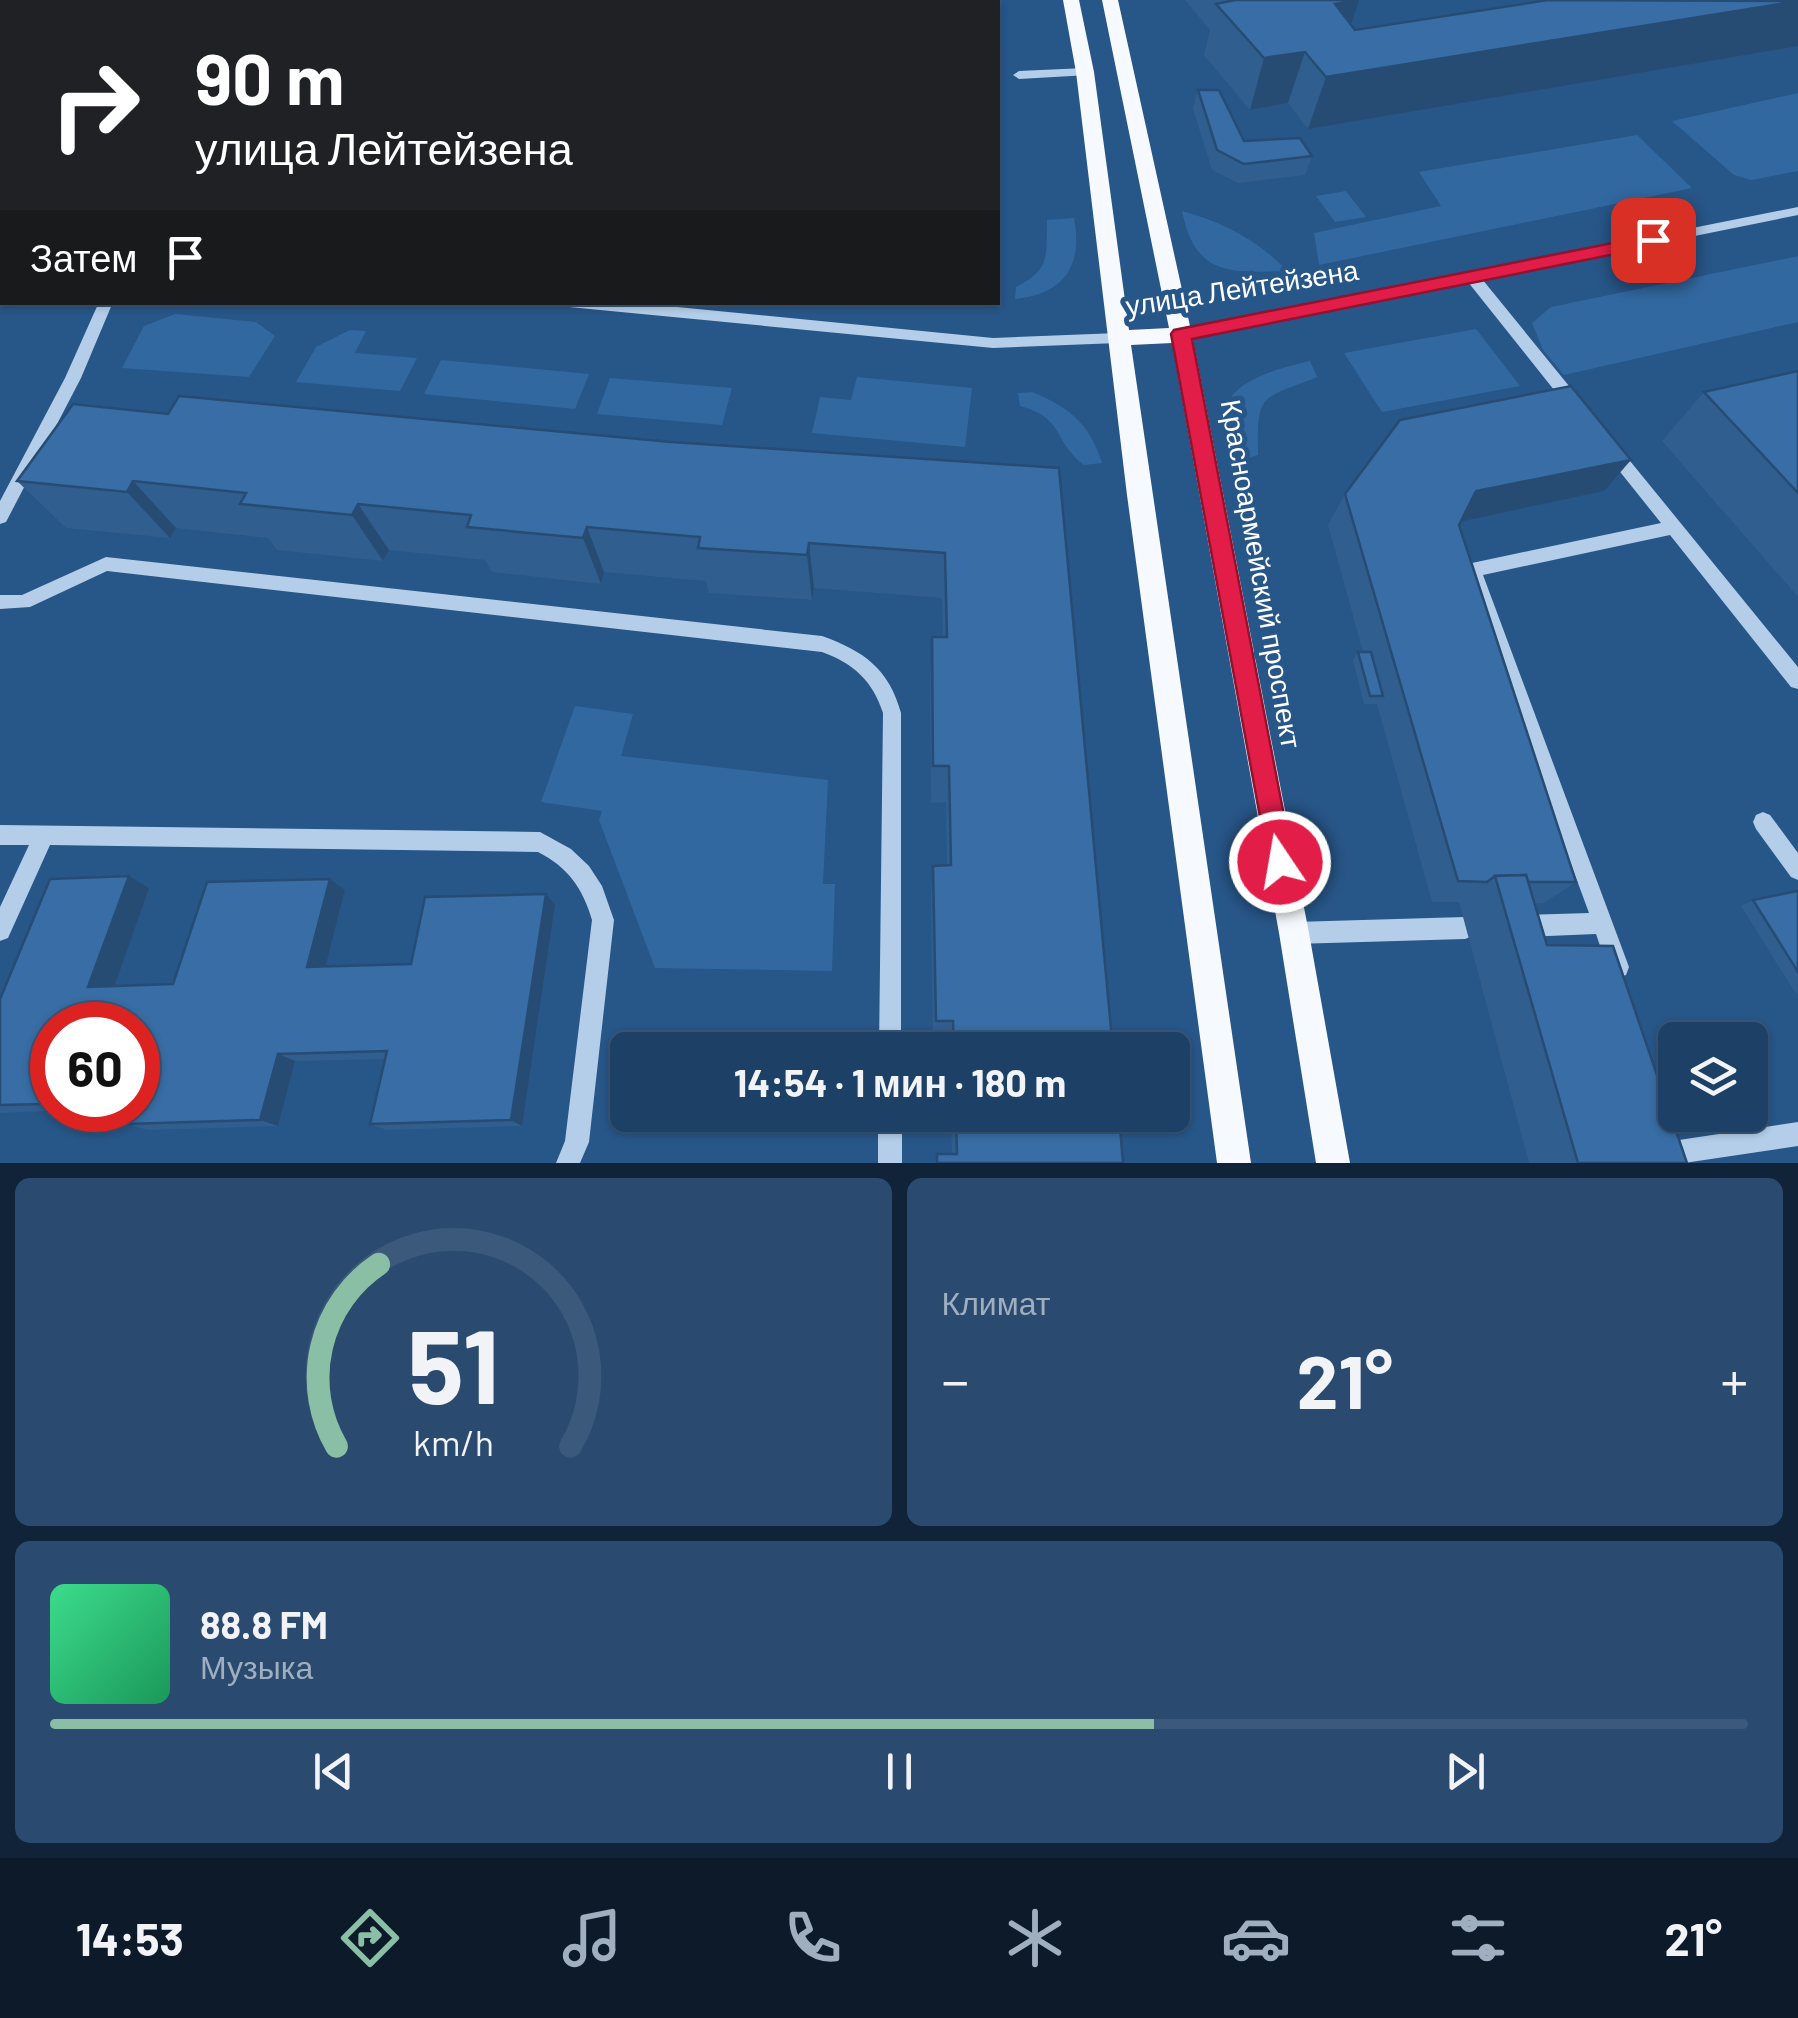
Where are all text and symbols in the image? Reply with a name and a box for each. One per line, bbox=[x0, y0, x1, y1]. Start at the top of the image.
text: 90 m bbox=[195, 35, 345, 119]
icon: right bbox=[30, 40, 160, 170]
text: улица Лейтейзена bbox=[195, 120, 573, 174]
pin bbox=[1611, 198, 1696, 283]
icon: arrive bbox=[1626, 213, 1681, 268]
icon: arrive bbox=[158, 230, 213, 285]
text: Затем bbox=[30, 234, 138, 280]
street label: улица Лейтейзена bbox=[1123, 252, 1361, 322]
street label: Красноармейский проспект bbox=[1215, 397, 1309, 751]
position arrow bbox=[1228, 810, 1332, 914]
speed limit sign: 60 bbox=[30, 1002, 160, 1132]
map controls bbox=[1658, 1022, 1768, 1132]
button: layers bbox=[1658, 1022, 1768, 1132]
text: 14:54 · 1 мин · 180 m bbox=[734, 1059, 1066, 1105]
text: Климат bbox=[942, 1283, 1050, 1321]
text: 51 bbox=[407, 1300, 499, 1425]
text: 21° bbox=[1297, 1334, 1393, 1424]
text: − bbox=[942, 1346, 969, 1412]
text: + bbox=[1720, 1346, 1748, 1412]
text: km/h bbox=[413, 1420, 494, 1463]
text: 88.8 FM bbox=[200, 1601, 328, 1647]
text: Музыка bbox=[200, 1647, 313, 1685]
icon: previous bbox=[306, 1744, 361, 1799]
icon: pause bbox=[872, 1744, 927, 1799]
icon: next bbox=[1438, 1744, 1493, 1799]
icon: directions bbox=[335, 1903, 405, 1973]
icon: music bbox=[557, 1903, 627, 1973]
icon: phone bbox=[778, 1903, 848, 1973]
icon: climate bbox=[1000, 1903, 1070, 1973]
icon: car bbox=[1221, 1903, 1291, 1973]
icon: filters bbox=[1443, 1903, 1513, 1973]
text: 14:53 bbox=[76, 1911, 184, 1965]
text: 21° bbox=[1664, 1911, 1722, 1965]

